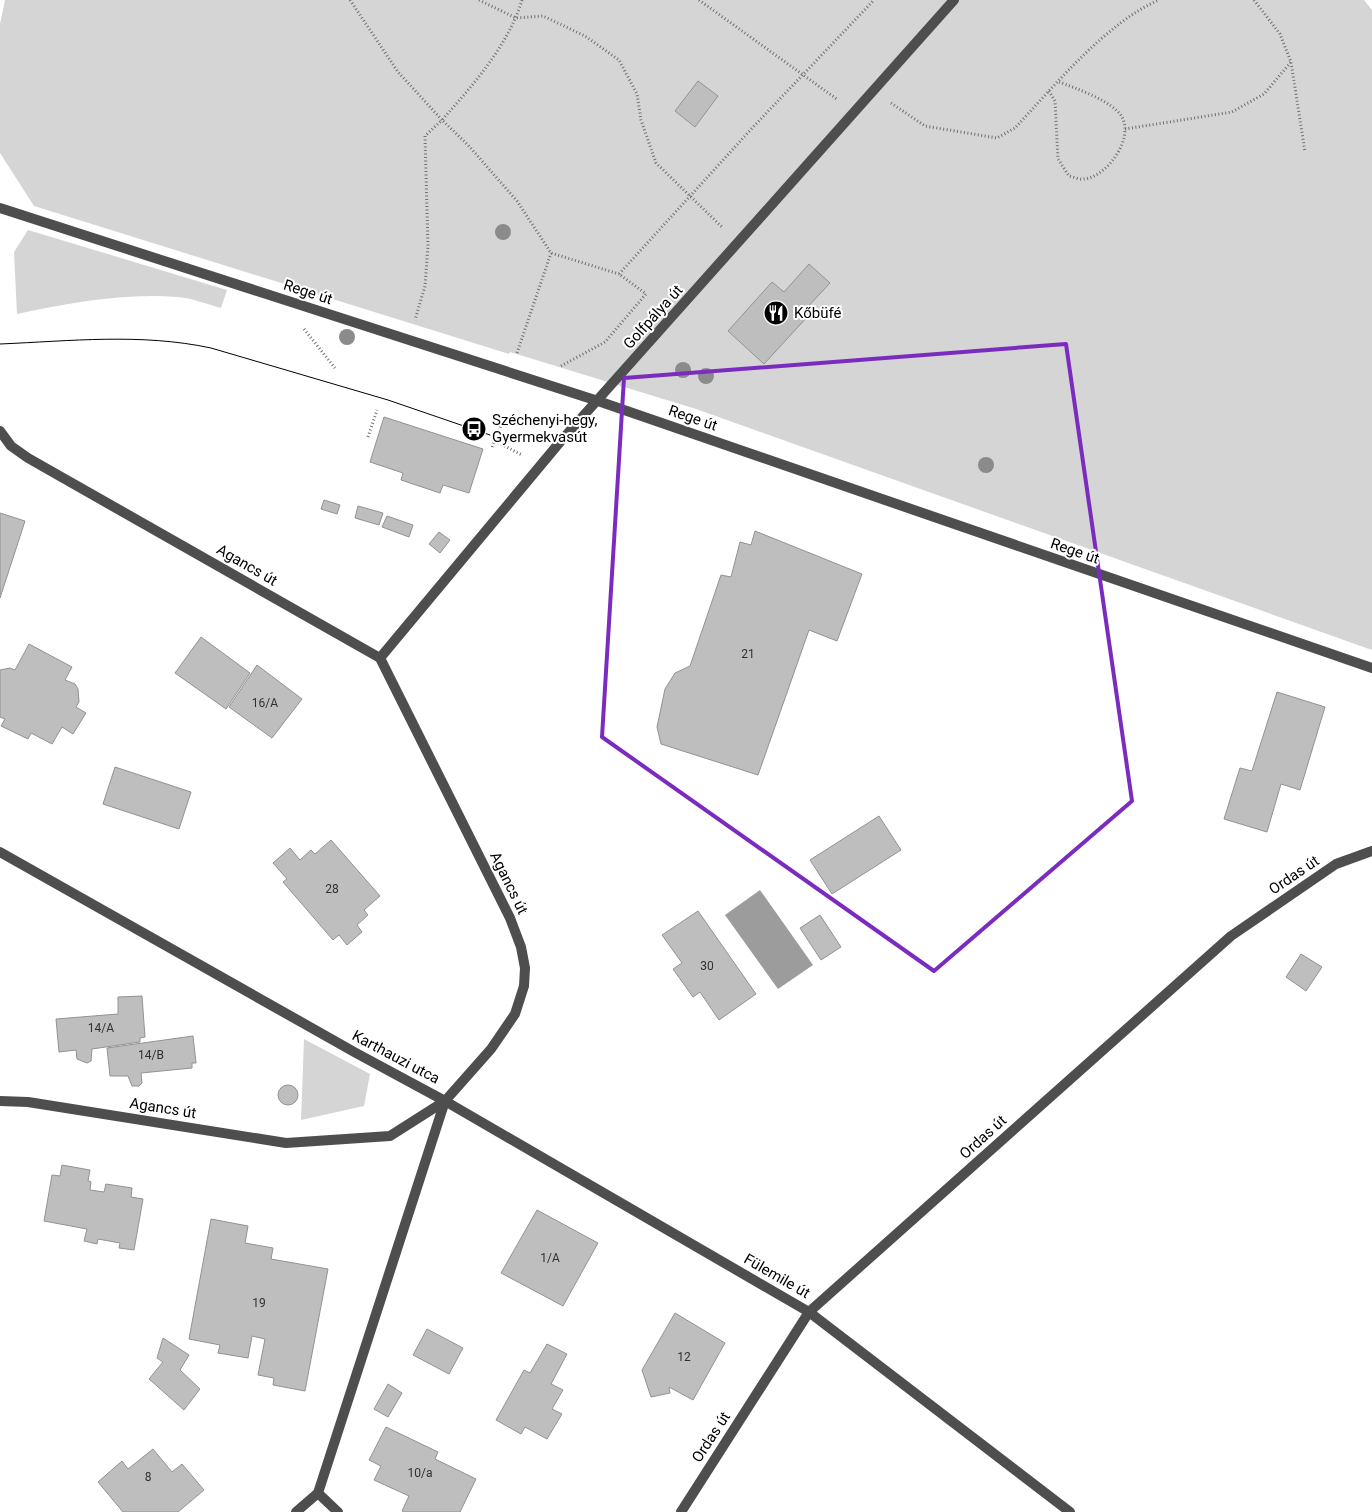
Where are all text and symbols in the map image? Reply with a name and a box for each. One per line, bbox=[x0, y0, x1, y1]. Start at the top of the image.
street label: Rege út bbox=[281, 276, 335, 308]
street label: Golfpálya út bbox=[620, 281, 686, 353]
restaurant icon: Kőbüfé bbox=[763, 300, 789, 326]
place label: Kőbüfé bbox=[794, 304, 841, 322]
street label: Rege út bbox=[666, 401, 720, 435]
place label: Széchenyi-hegy, Gyermekvasút bbox=[492, 411, 597, 446]
bus stop icon: Széchenyi-hegy, Gyermekvasút bbox=[461, 416, 487, 442]
street label: Rege út bbox=[1048, 534, 1102, 568]
street label: Agancs út bbox=[213, 540, 281, 590]
house number: 21 bbox=[741, 647, 755, 661]
house number: 16/A bbox=[252, 696, 278, 710]
street label: Agancs út bbox=[486, 849, 532, 917]
street label: Ordas út bbox=[1266, 852, 1323, 898]
house number: 28 bbox=[325, 882, 339, 896]
house number: 30 bbox=[700, 959, 714, 973]
house number: 14/A bbox=[88, 1021, 114, 1035]
street label: Karthauzi utca bbox=[349, 1026, 443, 1088]
house number: 14/B bbox=[138, 1048, 164, 1062]
street label: Agancs út bbox=[128, 1094, 198, 1122]
street label: Ordas út bbox=[956, 1111, 1010, 1163]
street label: Fülemile út bbox=[741, 1250, 813, 1302]
house number: 1/A bbox=[540, 1251, 560, 1265]
house number: 19 bbox=[252, 1296, 266, 1310]
house number: 12 bbox=[677, 1350, 691, 1364]
street label: Ordas út bbox=[688, 1408, 734, 1466]
house number: 10/a bbox=[408, 1466, 432, 1480]
house number: 8 bbox=[145, 1470, 152, 1484]

